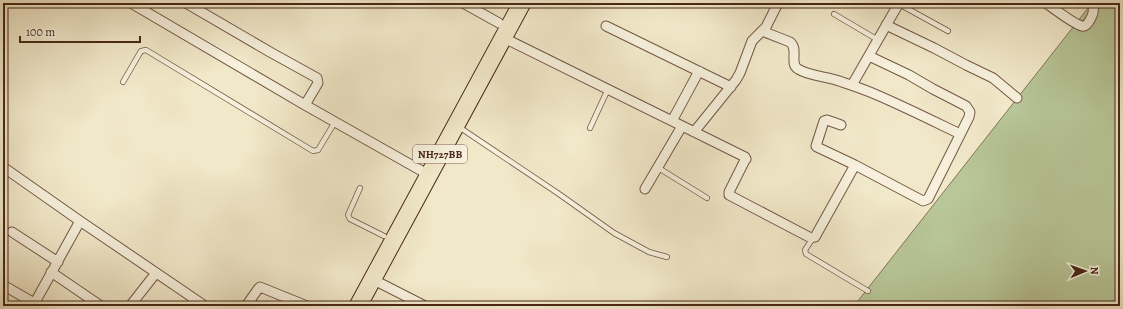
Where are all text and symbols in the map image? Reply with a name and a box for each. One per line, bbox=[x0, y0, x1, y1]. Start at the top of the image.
scale bar bbox=[20, 18, 140, 44]
text: 100 m bbox=[26, 24, 55, 40]
road number: NH727BB bbox=[413, 145, 467, 163]
north arrow bbox=[1065, 251, 1105, 291]
text: N bbox=[1087, 266, 1102, 275]

